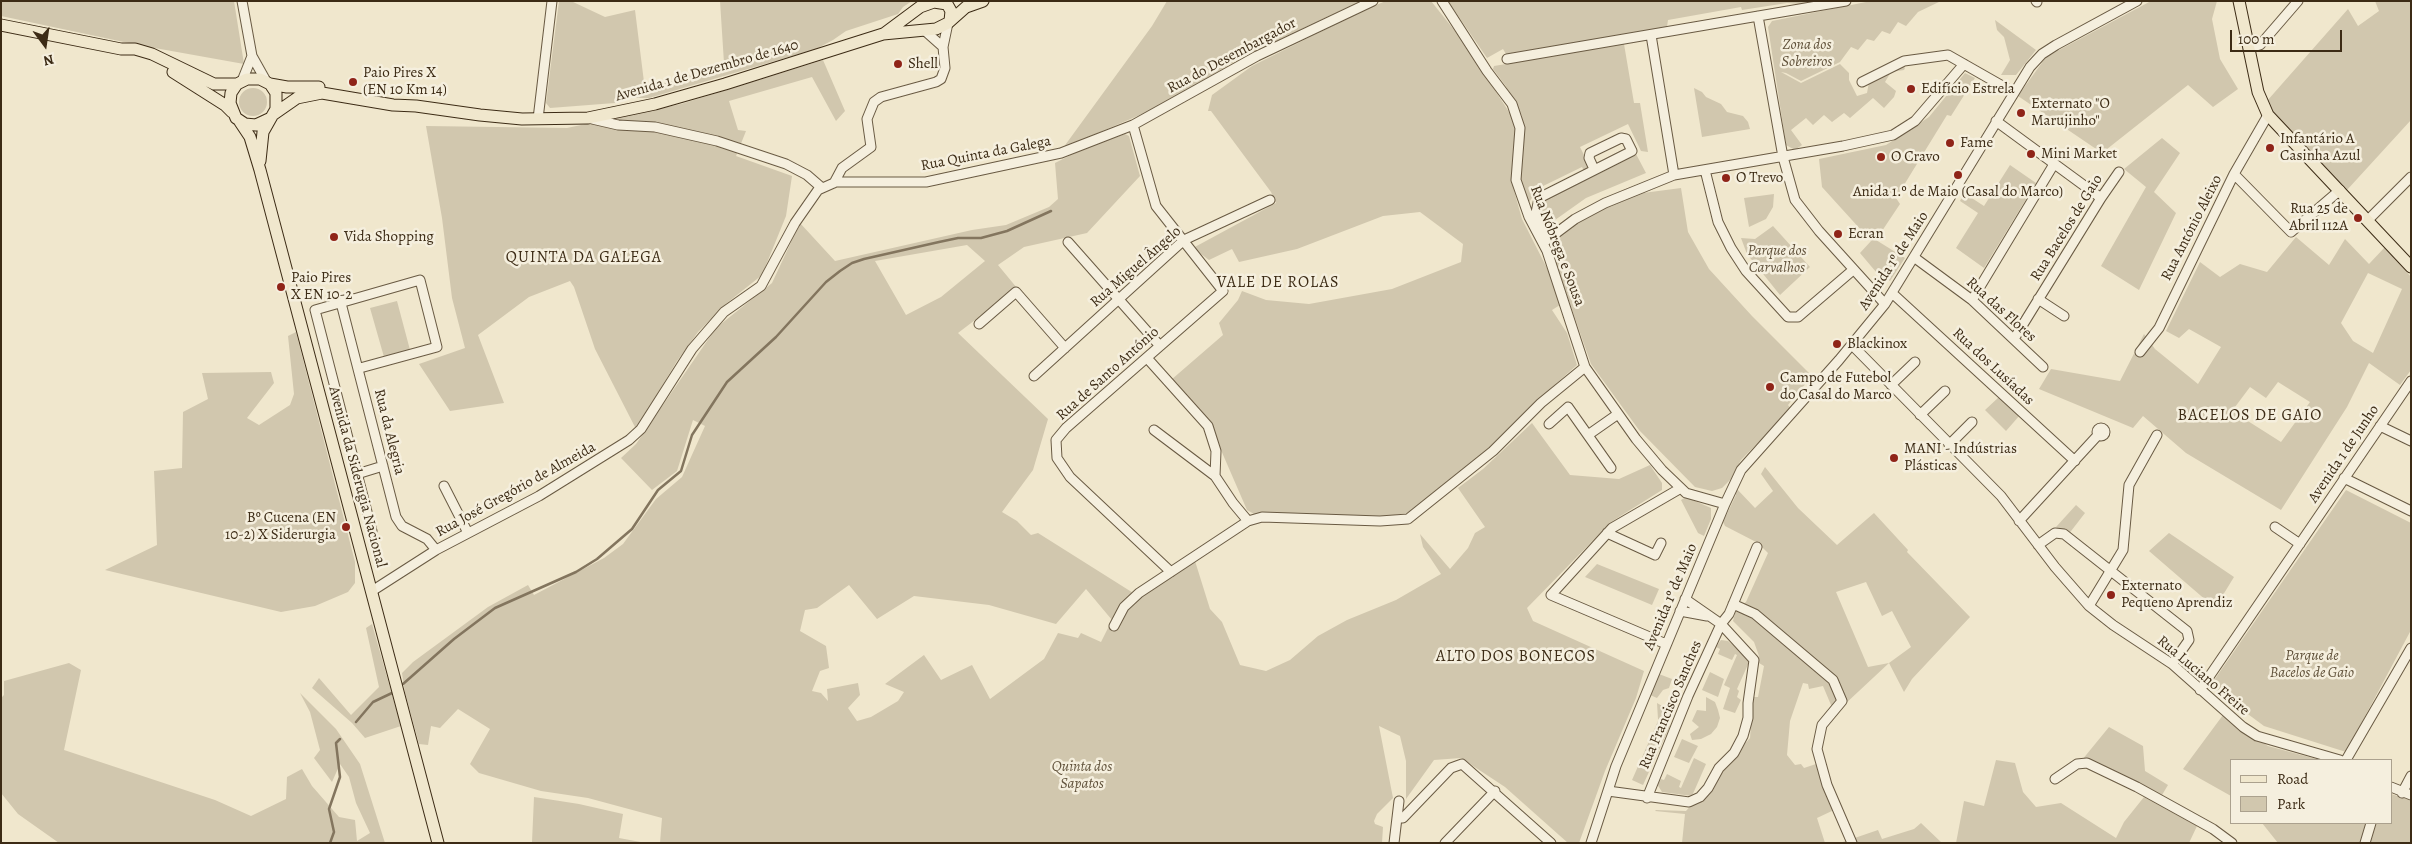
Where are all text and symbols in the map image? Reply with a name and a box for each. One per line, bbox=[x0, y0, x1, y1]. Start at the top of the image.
street label: Rua do Desembargador bbox=[1164, 14, 1300, 98]
north arrow bbox=[20, 20, 70, 70]
scale bar bbox=[2232, 20, 2344, 52]
text: 100 m bbox=[2238, 29, 2275, 49]
street label: Avenida 1 de Dezembro de 1640 bbox=[613, 36, 801, 106]
park label: Zona dos Sobreiros bbox=[1782, 36, 1832, 71]
text: N bbox=[42, 50, 56, 70]
place label: Shell bbox=[908, 55, 938, 73]
marker: Shell bbox=[892, 58, 904, 70]
place label: Paio Pires X (EN 10 Km 14) bbox=[363, 64, 447, 99]
marker: Paio Pires X (EN 10 Km 14) bbox=[347, 76, 359, 88]
place label: Edifício Estrela bbox=[1921, 80, 2015, 98]
marker: Edifício Estrela bbox=[1905, 83, 1917, 95]
place label: Externato "O Marujinho" bbox=[2031, 95, 2110, 130]
marker: Externato "O Marujinho" bbox=[2015, 107, 2027, 119]
place label: Infantário A Casinha Azul bbox=[2280, 130, 2360, 165]
street label: Rua Quinta da Galega bbox=[919, 133, 1053, 175]
place label: Fame bbox=[1960, 134, 1993, 152]
marker: Fame bbox=[1944, 137, 1956, 149]
marker: Infantário A Casinha Azul bbox=[2264, 142, 2276, 154]
place label: Mini Market bbox=[2041, 145, 2117, 163]
place label: O Cravo bbox=[1891, 148, 1940, 166]
marker: Mini Market bbox=[2025, 148, 2037, 160]
marker: O Cravo bbox=[1875, 151, 1887, 163]
place label: O Trevo bbox=[1736, 169, 1783, 187]
marker: Anida 1.º de Maio (Casal do Marco) bbox=[1952, 169, 1964, 181]
street label: Rua Bacelos de Gaio bbox=[2027, 171, 2107, 285]
marker: O Trevo bbox=[1720, 172, 1732, 184]
street label: Rua António Aleixo bbox=[2158, 172, 2226, 284]
street label: Rua Nóbrega e Sousa bbox=[1526, 183, 1588, 309]
place label: Anida 1.º de Maio (Casal do Marco) bbox=[1853, 183, 2063, 201]
place label: Rua 25 de Abril 112A bbox=[2289, 200, 2348, 235]
street label: Avenida 1º de Maio bbox=[1855, 208, 1933, 314]
marker: Rua 25 de Abril 112A bbox=[2352, 212, 2364, 224]
street label: Rua Miguel Ângelo bbox=[1087, 223, 1185, 311]
place label: Ecran bbox=[1848, 225, 1884, 243]
place label: Vida Shopping bbox=[344, 228, 434, 246]
marker: Ecran bbox=[1832, 228, 1844, 240]
marker: Vida Shopping bbox=[328, 231, 340, 243]
park label: Parque dos Carvalhos bbox=[1747, 242, 1807, 277]
district label: QUINTA DA GALEGA bbox=[504, 248, 664, 268]
place label: Paio Pires X EN 10-2 bbox=[291, 269, 352, 304]
district label: VALE DE ROLAS bbox=[1215, 273, 1341, 293]
street label: Rua das Flores bbox=[1962, 274, 2040, 346]
marker: Paio Pires X EN 10-2 bbox=[275, 281, 287, 293]
street label: Rua de Santo António bbox=[1053, 323, 1163, 425]
street label: Rua dos Lusíadas bbox=[1948, 324, 2038, 410]
place label: Blackinox bbox=[1847, 335, 1907, 353]
marker: Blackinox bbox=[1831, 338, 1843, 350]
place label: Campo de Futebol do Casal do Marco bbox=[1780, 369, 1892, 404]
marker: Campo de Futebol do Casal do Marco bbox=[1764, 381, 1776, 393]
street label: Avenida da Siderugia Nacional bbox=[324, 384, 390, 570]
street label: Rua da Alegria bbox=[370, 387, 408, 477]
street label: Avenida 1 de Junho bbox=[2305, 402, 2383, 506]
district label: BACELOS DE GAIO bbox=[2176, 406, 2324, 426]
street label: Rua José Gregório de Almeida bbox=[433, 439, 599, 541]
place label: MANI - Indústrias Plásticas bbox=[1904, 440, 2017, 475]
marker: MANI - Indústrias Plásticas bbox=[1888, 452, 1900, 464]
place label: Bº Cucena (EN 10-2) X Siderurgia bbox=[225, 509, 336, 544]
marker: Bº Cucena (EN 10-2) X Siderurgia bbox=[340, 521, 352, 533]
street label: Avenida 1º de Maio bbox=[1640, 541, 1702, 653]
place label: Externato Pequeno Aprendiz bbox=[2121, 577, 2233, 612]
marker: Externato Pequeno Aprendiz bbox=[2105, 589, 2117, 601]
street label: Rua Luciano Freire bbox=[2153, 632, 2253, 720]
street label: Rua Francisco Sanches bbox=[1636, 638, 1706, 772]
district label: ALTO DOS BONECOS bbox=[1434, 647, 1598, 667]
park label: Parque de Bacelos de Gaio bbox=[2270, 647, 2354, 682]
park label: Quinta dos Sapatos bbox=[1052, 758, 1112, 793]
legend bbox=[2230, 759, 2392, 824]
text: Road bbox=[2277, 769, 2308, 789]
text: Park bbox=[2277, 794, 2305, 814]

